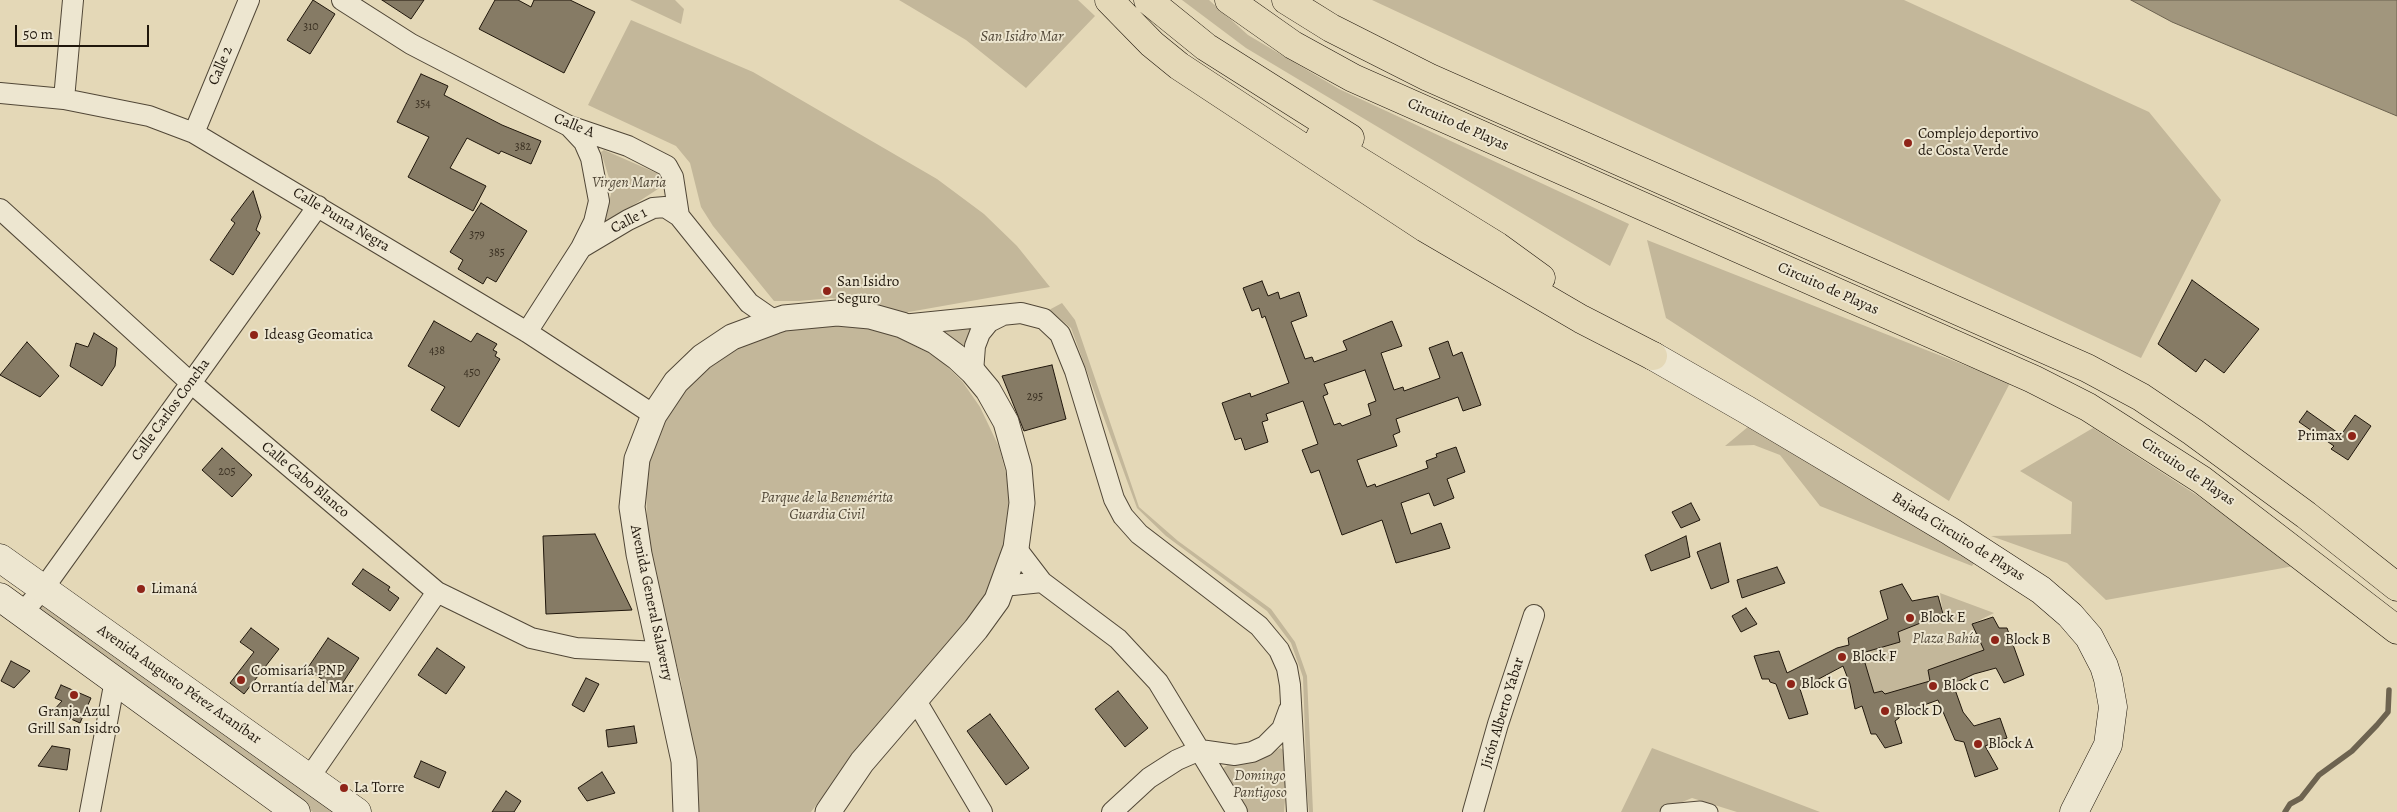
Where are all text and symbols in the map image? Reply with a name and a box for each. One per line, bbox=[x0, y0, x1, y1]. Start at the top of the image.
scale bar bbox=[18, 15, 151, 47]
house number: 310 bbox=[303, 20, 319, 34]
text: 50 m bbox=[23, 24, 53, 44]
park label: San Isidro Mar bbox=[981, 28, 1063, 46]
street label: Calle 2 bbox=[205, 44, 237, 88]
street label: Circuito de Playas bbox=[1405, 95, 1511, 155]
house number: 354 bbox=[415, 97, 431, 111]
street label: Calle A bbox=[551, 110, 597, 142]
place label: Complejo deportivo de Costa Verde bbox=[1918, 125, 2039, 160]
marker: Complejo deportivo de Costa Verde bbox=[1902, 137, 1914, 149]
house number: 382 bbox=[515, 140, 531, 154]
park label: Virgen Maria bbox=[592, 174, 666, 192]
street label: Calle Punta Negra bbox=[289, 184, 393, 256]
street label: Calle 1 bbox=[608, 204, 650, 238]
house number: 379 bbox=[469, 228, 485, 242]
house number: 385 bbox=[489, 246, 505, 260]
street label: Circuito de Playas bbox=[1775, 259, 1881, 319]
place label: San Isidro Seguro bbox=[837, 273, 899, 308]
marker: San Isidro Seguro bbox=[821, 285, 833, 297]
place label: Ideasg Geomatica bbox=[264, 326, 373, 344]
marker: Ideasg Geomatica bbox=[248, 329, 260, 341]
house number: 438 bbox=[429, 344, 445, 358]
street label: Calle Carlos Concha bbox=[128, 355, 214, 465]
house number: 450 bbox=[464, 366, 480, 380]
house number: 295 bbox=[1027, 390, 1043, 404]
place label: Primax bbox=[2297, 427, 2342, 445]
marker: Primax bbox=[2346, 430, 2358, 442]
street label: Circuito de Playas bbox=[2138, 434, 2238, 510]
street label: Calle Cabo Blanco bbox=[257, 438, 353, 522]
house number: 205 bbox=[218, 465, 236, 479]
park label: Parque de la Benemérita Guardia Civil bbox=[761, 489, 893, 524]
street label: Bajada Circuito de Playas bbox=[1888, 489, 2028, 585]
street label: Avenida General Salaverry bbox=[626, 523, 676, 683]
place label: Limaná bbox=[151, 580, 198, 598]
marker: Limaná bbox=[135, 583, 147, 595]
place label: Block E bbox=[1920, 609, 1966, 627]
marker: Block E bbox=[1904, 612, 1916, 624]
street label: Avenida Augusto Pérez Araníbar bbox=[94, 621, 264, 749]
park label: Plaza Bahía bbox=[1912, 630, 1980, 648]
place label: Block B bbox=[2005, 631, 2051, 649]
marker: Block B bbox=[1989, 634, 2001, 646]
place label: Block F bbox=[1852, 648, 1897, 666]
marker: Block F bbox=[1836, 651, 1848, 663]
street label: Jirón Alberto Yabar bbox=[1478, 655, 1528, 771]
place label: Comisaría PNP Orrantía del Mar bbox=[251, 662, 354, 697]
marker: Comisaría PNP Orrantía del Mar bbox=[235, 674, 247, 686]
place label: Block G bbox=[1801, 675, 1848, 693]
place label: Block C bbox=[1943, 677, 1989, 695]
marker: Block G bbox=[1785, 678, 1797, 690]
marker: Block C bbox=[1927, 680, 1939, 692]
marker: Granja Azul Grill San Isidro bbox=[68, 689, 80, 701]
place label: Block D bbox=[1895, 702, 1942, 720]
place label: Granja Azul Grill San Isidro bbox=[28, 703, 120, 738]
marker: Block D bbox=[1879, 705, 1891, 717]
place label: Block A bbox=[1988, 735, 2034, 753]
marker: Block A bbox=[1972, 738, 1984, 750]
park label: Domingo Pantigoso bbox=[1233, 767, 1287, 802]
place label: La Torre bbox=[354, 779, 404, 797]
marker: La Torre bbox=[338, 782, 350, 794]

